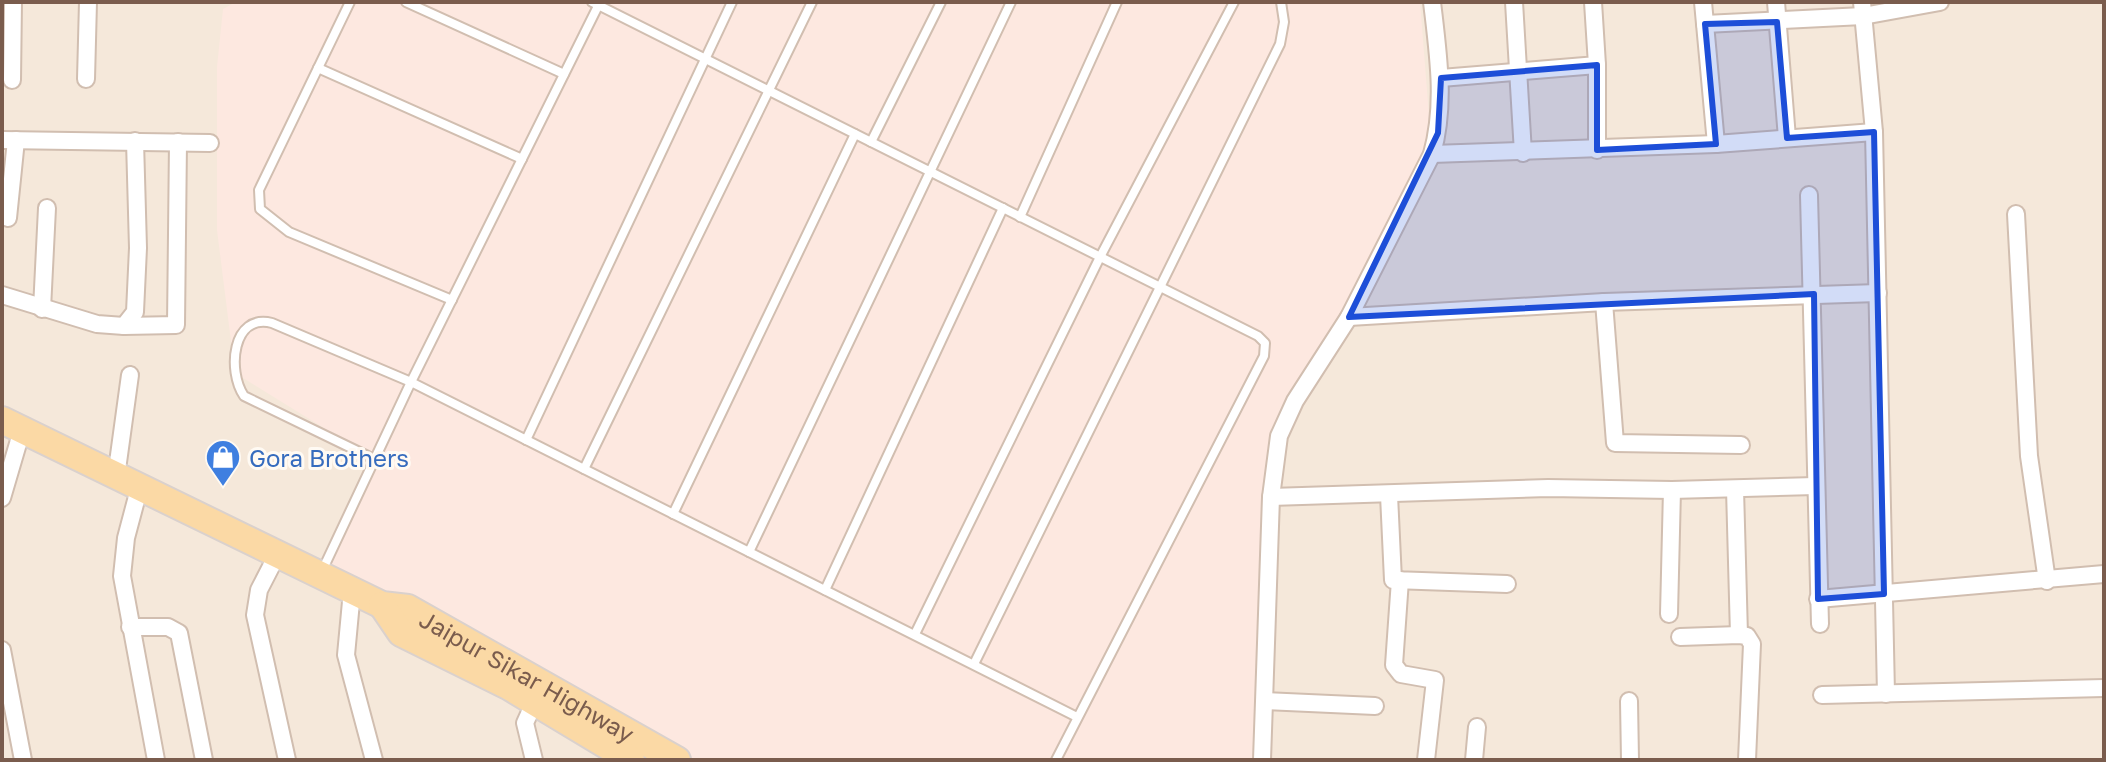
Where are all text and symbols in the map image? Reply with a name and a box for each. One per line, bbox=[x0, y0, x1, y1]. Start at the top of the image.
shop icon: Gora Brothers bbox=[204, 438, 242, 488]
place label: Gora Brothers bbox=[249, 443, 409, 472]
street label: Jaipur Sikar Highway bbox=[415, 603, 640, 748]

